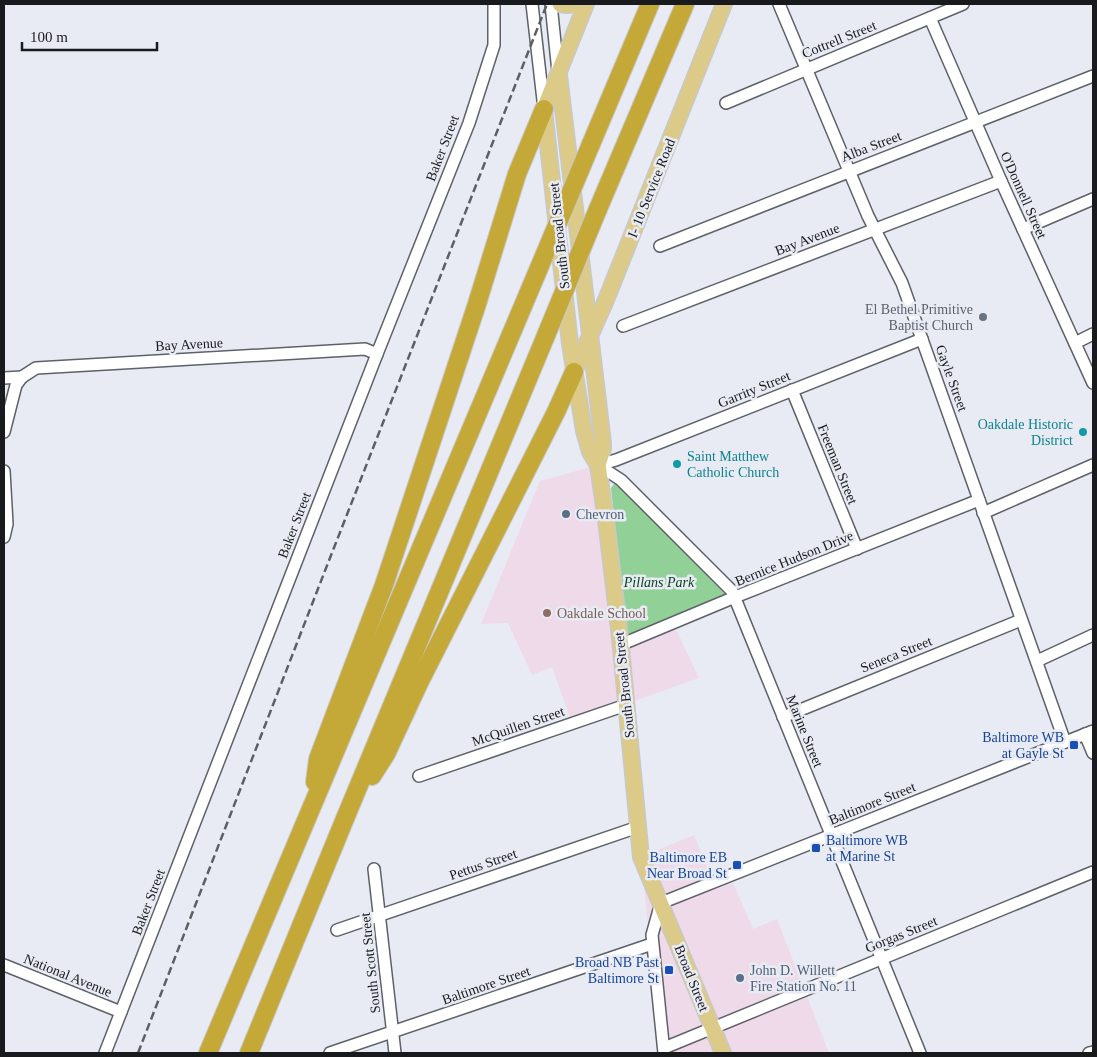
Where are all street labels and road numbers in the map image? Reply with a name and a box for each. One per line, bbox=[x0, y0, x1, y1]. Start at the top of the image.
street label: Cottrell Street bbox=[800, 18, 879, 61]
street label: Baker Street bbox=[423, 113, 462, 183]
street label: Alba Street bbox=[839, 128, 904, 165]
street label: I- 10 Service Road bbox=[625, 137, 678, 240]
street label: O'Donnell Street bbox=[998, 149, 1050, 241]
street label: South Broad Street bbox=[546, 182, 573, 290]
street label: Bay Avenue bbox=[773, 220, 842, 259]
street label: Bay Avenue bbox=[155, 335, 223, 354]
street label: Gayle Street bbox=[933, 343, 971, 414]
street label: Garrity Street bbox=[716, 368, 793, 411]
street label: Freeman Street bbox=[815, 422, 860, 507]
street label: Baker Street bbox=[275, 490, 314, 560]
street label: Bernice Hudson Drive bbox=[733, 528, 855, 589]
street label: South Broad Street bbox=[611, 631, 638, 739]
street label: Seneca Street bbox=[858, 633, 934, 676]
street label: Marine Street bbox=[783, 693, 826, 770]
street label: McQuillen Street bbox=[470, 704, 566, 749]
street label: Baltimore Street bbox=[827, 779, 918, 828]
street label: Pettus Street bbox=[447, 846, 519, 883]
street label: Baker Street bbox=[129, 867, 168, 937]
street label: South Scott Street bbox=[358, 912, 383, 1014]
street label: Gorgas Street bbox=[863, 913, 939, 956]
street label: Broad Street bbox=[671, 943, 712, 1014]
street label: National Avenue bbox=[22, 951, 114, 1000]
street label: Baltimore Street bbox=[440, 963, 532, 1008]

